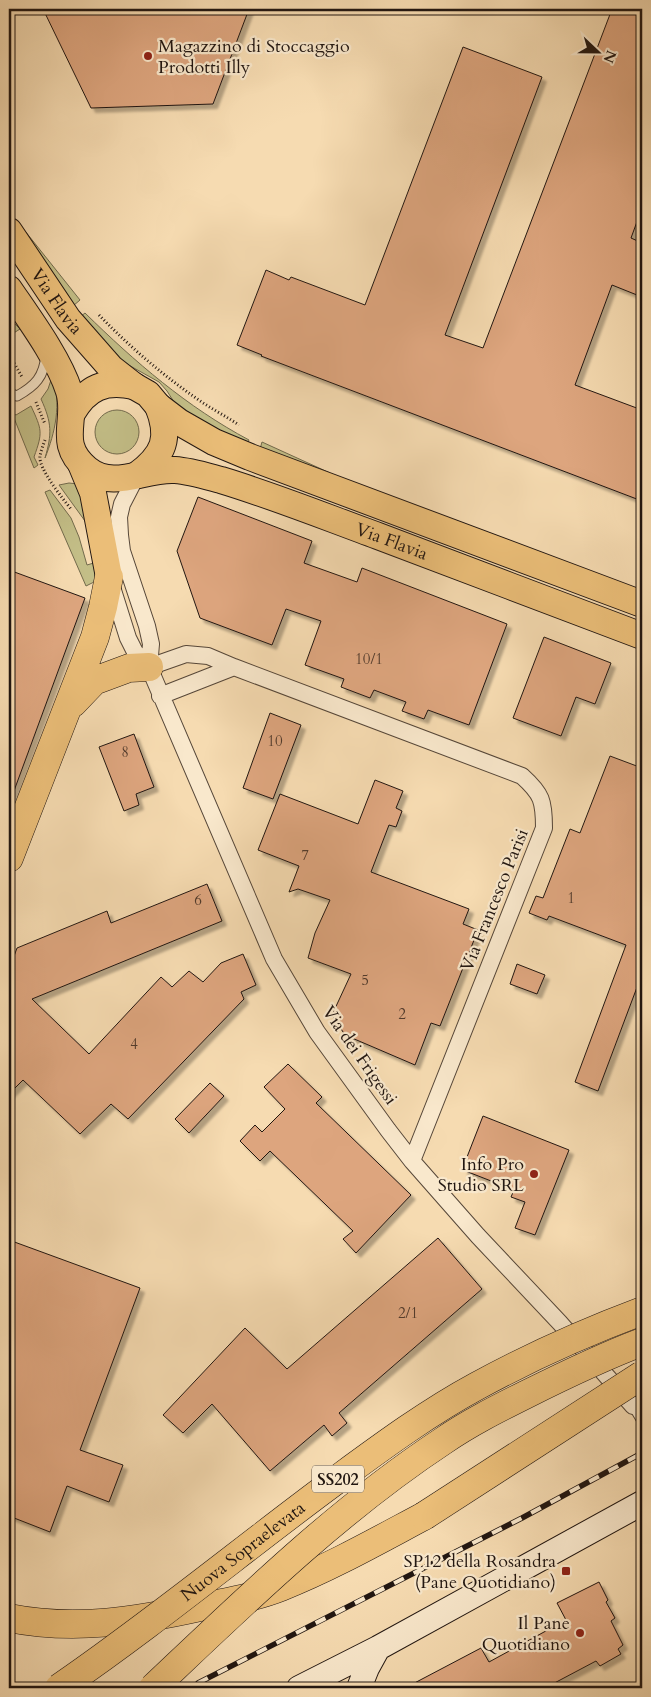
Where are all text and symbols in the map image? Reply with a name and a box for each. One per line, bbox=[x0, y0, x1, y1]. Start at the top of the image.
north arrow bbox=[574, 28, 624, 78]
place label: Magazzino di Stoccaggio Prodotti Illy bbox=[158, 34, 350, 80]
text: N bbox=[599, 47, 621, 66]
marker: Magazzino di Stoccaggio Prodotti Illy bbox=[142, 50, 154, 62]
street label: Via Flavia bbox=[25, 264, 88, 340]
street label: Via Flavia bbox=[352, 517, 431, 567]
house number: 10/1 bbox=[355, 649, 383, 669]
house number: 10 bbox=[267, 731, 283, 751]
house number: 8 bbox=[121, 742, 129, 762]
street label: Via Francesco Parisi bbox=[454, 825, 535, 975]
house number: 7 bbox=[301, 845, 309, 865]
house number: 1 bbox=[567, 888, 575, 908]
house number: 6 bbox=[194, 890, 202, 910]
house number: 5 bbox=[361, 970, 369, 990]
street label: Via dei Frigessi bbox=[316, 1001, 403, 1110]
house number: 2 bbox=[398, 1004, 406, 1024]
house number: 4 bbox=[130, 1034, 138, 1054]
place label: Info Pro Studio SRL bbox=[438, 1152, 524, 1198]
marker: Info Pro Studio SRL bbox=[528, 1168, 540, 1180]
house number: 2/1 bbox=[398, 1303, 418, 1323]
road number: SS202 bbox=[312, 1466, 364, 1492]
street label: Nuova Sopraelevata bbox=[176, 1496, 311, 1608]
place label: SP12 della Rosandra (Pane Quotidiano) bbox=[403, 1549, 556, 1595]
marker: SP12 della Rosandra (Pane Quotidiano) bbox=[560, 1565, 572, 1577]
place label: Il Pane Quotidiano bbox=[482, 1611, 570, 1657]
marker: Il Pane Quotidiano bbox=[574, 1627, 586, 1639]

